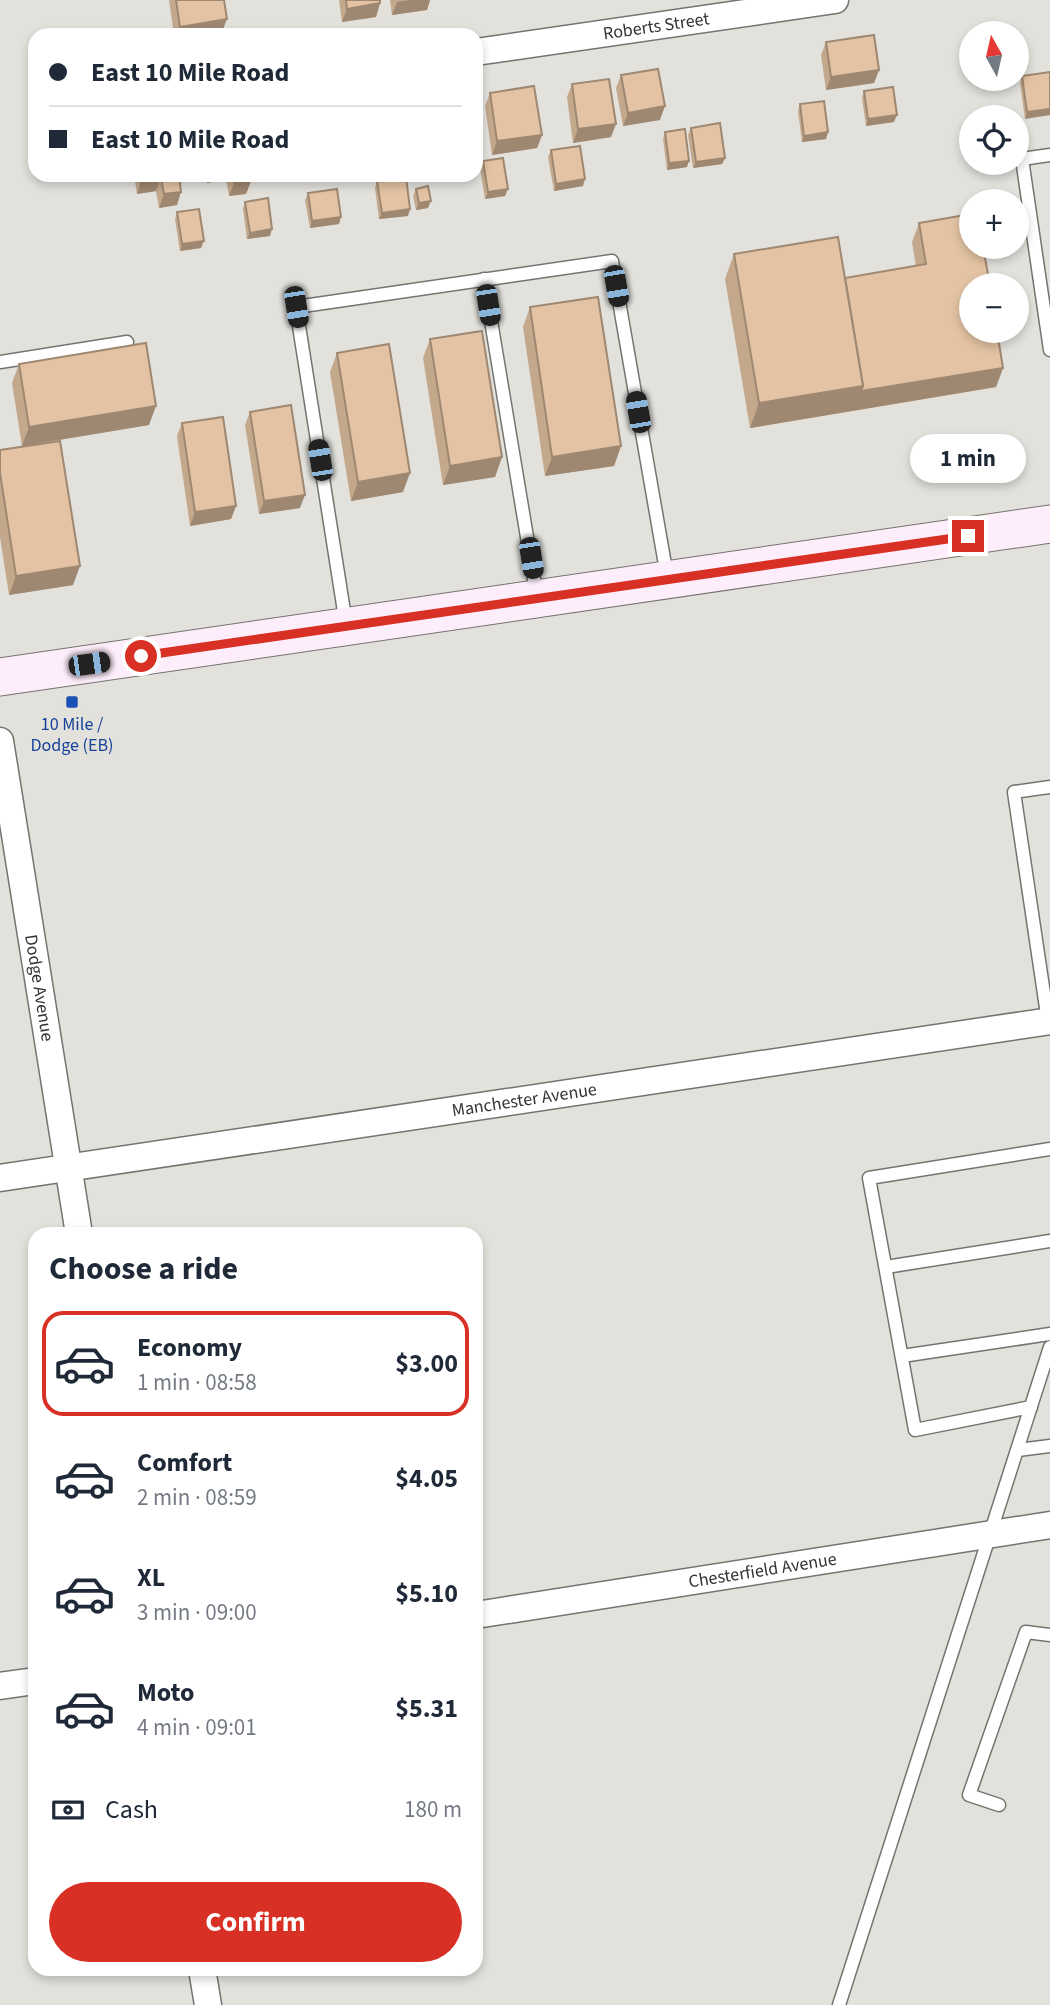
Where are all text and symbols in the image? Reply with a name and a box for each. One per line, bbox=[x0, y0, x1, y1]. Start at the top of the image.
street label: Roberts Street bbox=[601, 6, 711, 46]
north arrow bbox=[959, 21, 1029, 91]
map controls bbox=[959, 21, 1029, 343]
text: East 10 Mile Road bbox=[91, 54, 289, 91]
button: locate bbox=[959, 105, 1029, 175]
text: East 10 Mile Road bbox=[91, 121, 289, 158]
button: + bbox=[959, 189, 1029, 259]
car bbox=[603, 263, 630, 309]
button: − bbox=[959, 273, 1029, 343]
car bbox=[475, 283, 502, 327]
car bbox=[283, 285, 310, 329]
car bbox=[625, 389, 652, 435]
callout: 1 min bbox=[910, 434, 1026, 484]
car bbox=[307, 438, 334, 482]
text: 1 min bbox=[940, 442, 996, 475]
route end bbox=[952, 520, 984, 552]
car bbox=[518, 536, 545, 580]
route start bbox=[125, 640, 157, 672]
car bbox=[67, 651, 112, 677]
marker: 10 Mile / Dodge (EB) bbox=[64, 694, 80, 710]
place label: 10 Mile / Dodge (EB) bbox=[30, 712, 114, 758]
street label: Dodge Avenue bbox=[19, 933, 60, 1043]
street label: Manchester Avenue bbox=[450, 1076, 598, 1123]
text: Choose a ride bbox=[49, 1246, 238, 1292]
text: Economy bbox=[137, 1329, 242, 1366]
icon: car bbox=[53, 1332, 116, 1395]
text: $3.00 bbox=[395, 1345, 458, 1382]
text: 1 min · 08:58 bbox=[137, 1366, 257, 1399]
text: Comfort bbox=[137, 1444, 232, 1481]
icon: car bbox=[53, 1447, 116, 1510]
text: $4.05 bbox=[395, 1460, 458, 1497]
text: 2 min · 08:59 bbox=[137, 1481, 257, 1514]
street label: Chesterfield Avenue bbox=[687, 1546, 838, 1594]
text: XL bbox=[137, 1559, 165, 1596]
icon: car bbox=[53, 1562, 116, 1625]
text: $5.10 bbox=[395, 1575, 458, 1612]
text: 3 min · 09:00 bbox=[137, 1596, 257, 1629]
text: Moto bbox=[137, 1674, 194, 1711]
icon: car bbox=[53, 1677, 116, 1740]
text: $5.31 bbox=[395, 1690, 458, 1727]
text: 4 min · 09:01 bbox=[137, 1711, 257, 1744]
icon: cash bbox=[49, 1791, 87, 1829]
text: Cash bbox=[105, 1791, 158, 1828]
text: 180 m bbox=[404, 1793, 462, 1826]
button: Confirm bbox=[49, 1882, 462, 1962]

